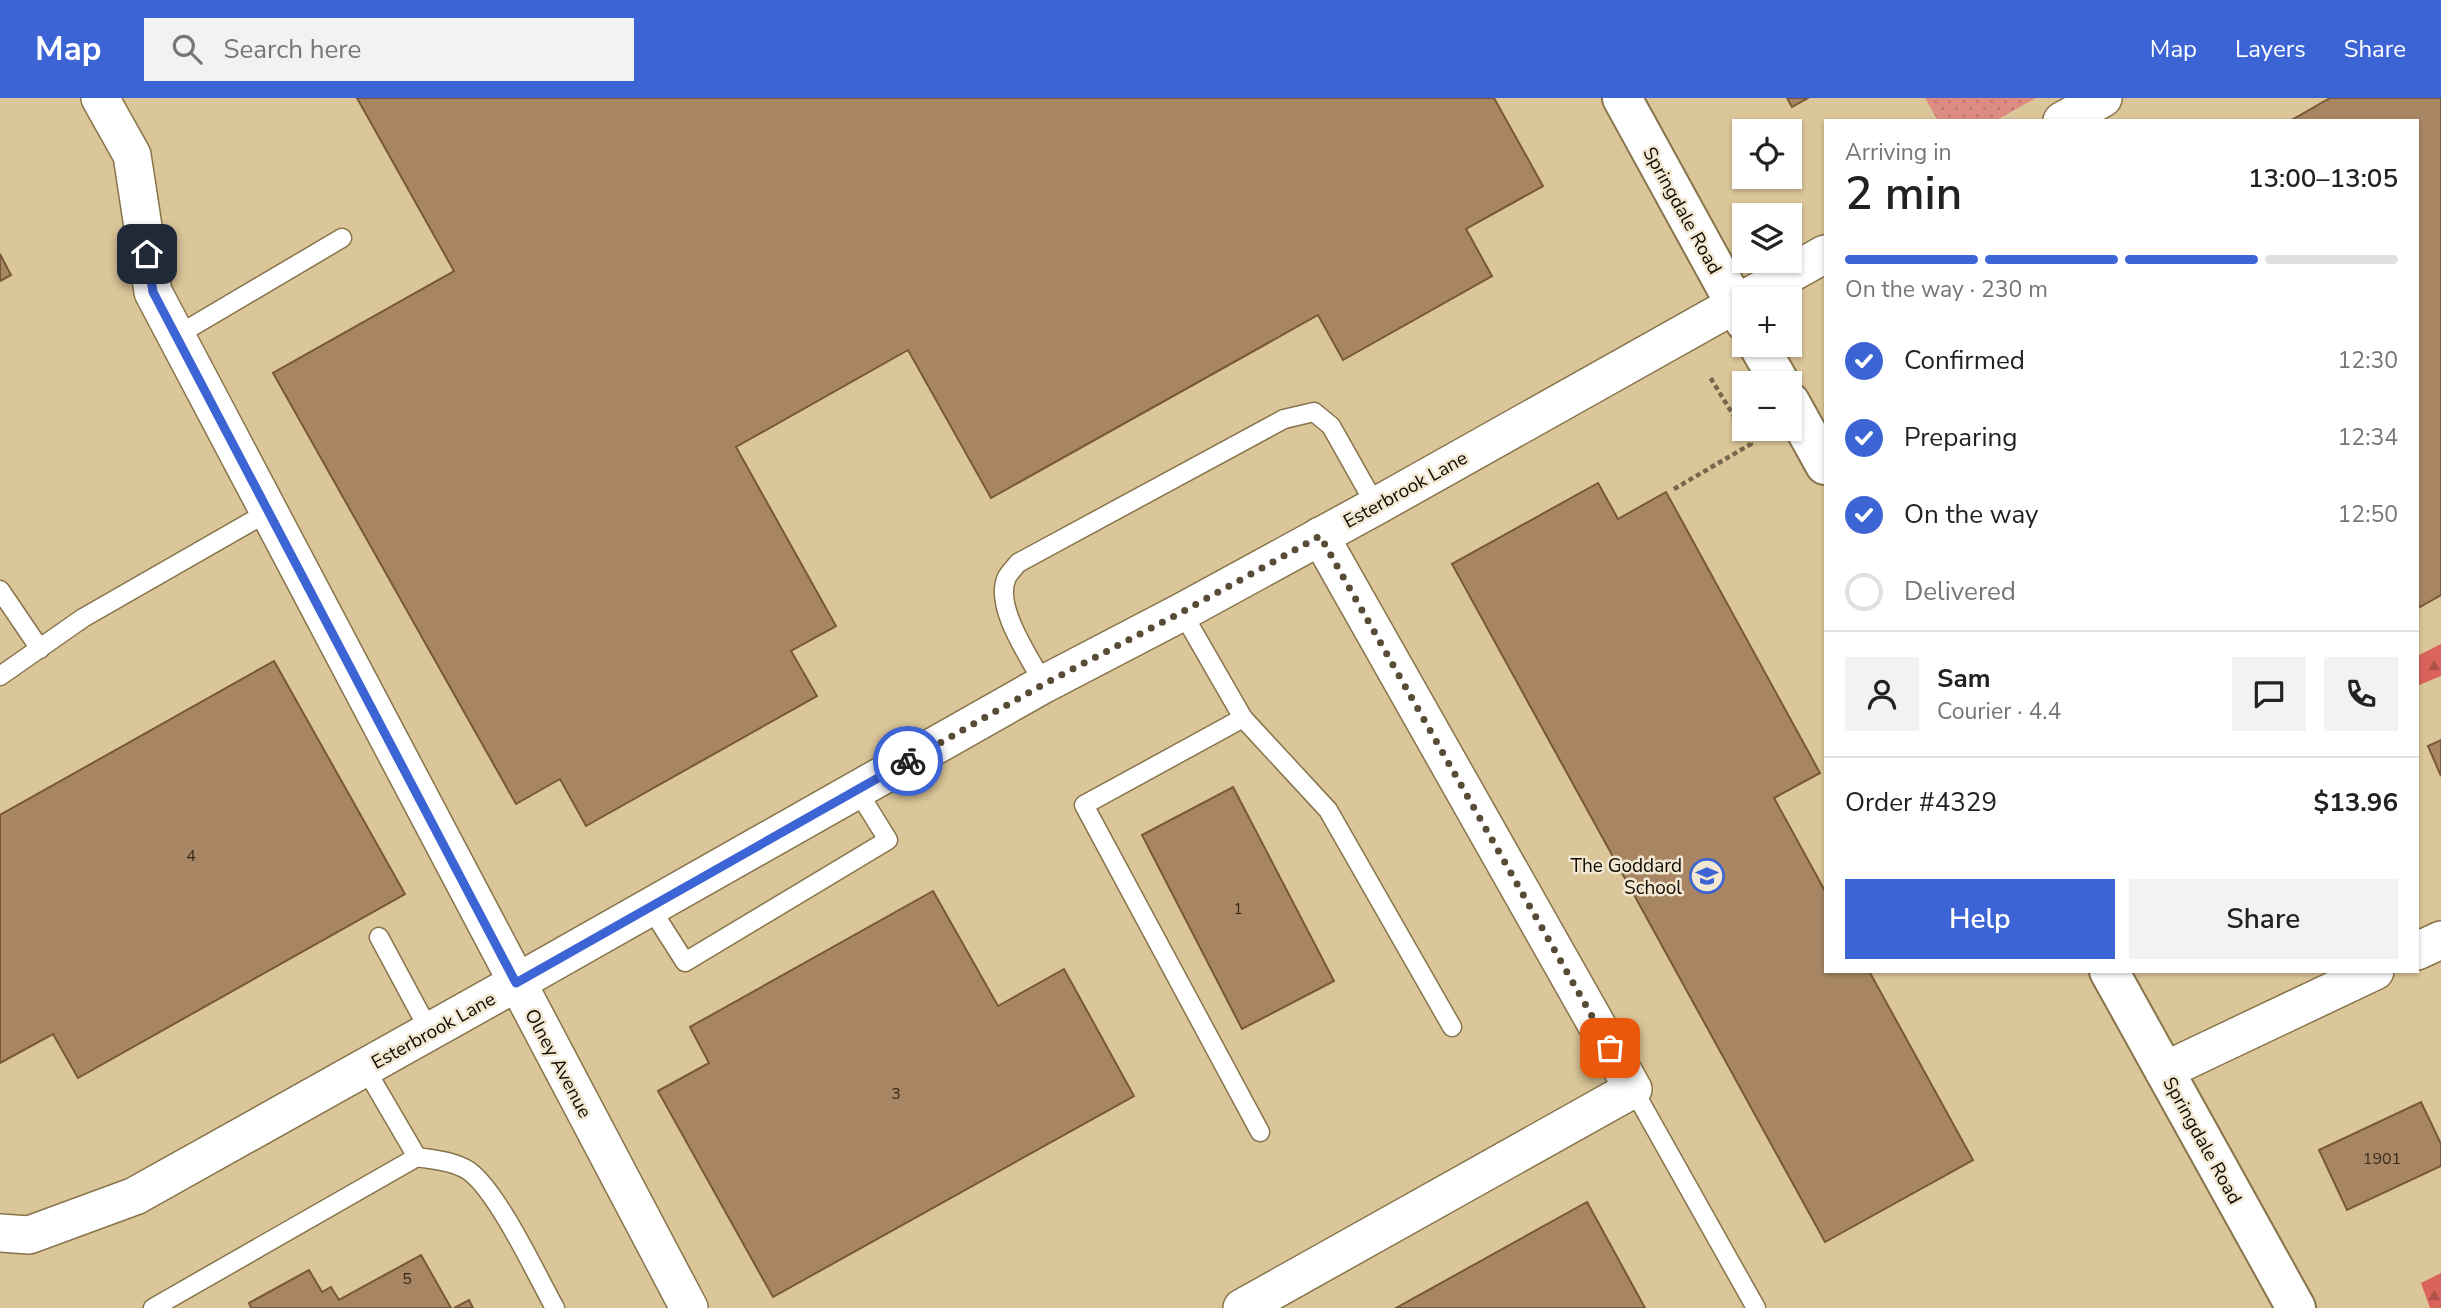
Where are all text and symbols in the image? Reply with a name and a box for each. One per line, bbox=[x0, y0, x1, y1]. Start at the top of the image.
search box bbox=[144, 18, 634, 81]
text: Map bbox=[35, 27, 102, 72]
icon: search bbox=[168, 30, 206, 68]
text: Search here bbox=[224, 32, 361, 67]
text: Map bbox=[2150, 33, 2197, 65]
text: Layers bbox=[2235, 33, 2306, 65]
text: Share bbox=[2344, 33, 2406, 65]
map controls bbox=[1732, 119, 1802, 441]
button: locate bbox=[1732, 119, 1802, 189]
text: Arriving in bbox=[1845, 137, 1952, 168]
street label: Springdale Road bbox=[1636, 142, 1728, 279]
text: 13:00–13:05 bbox=[2248, 161, 2398, 196]
text: 2 min bbox=[1845, 162, 1962, 225]
button: layers bbox=[1732, 203, 1802, 273]
pin bbox=[117, 224, 177, 284]
icon: home bbox=[128, 235, 166, 273]
text: On the way · 230 m bbox=[1845, 274, 2048, 305]
button: + bbox=[1732, 287, 1802, 357]
icon: check bbox=[1845, 342, 1883, 380]
text: Confirmed bbox=[1904, 343, 2025, 378]
text: 12:30 bbox=[2338, 345, 2398, 376]
button: − bbox=[1732, 371, 1802, 441]
icon: check bbox=[1845, 419, 1883, 457]
text: Preparing bbox=[1904, 420, 2017, 455]
text: 12:34 bbox=[2338, 422, 2398, 453]
street label: Esterbrook Lane bbox=[1339, 445, 1472, 535]
icon: check bbox=[1845, 496, 1883, 534]
text: On the way bbox=[1904, 497, 2038, 532]
text: 12:50 bbox=[2338, 499, 2398, 530]
text: Delivered bbox=[1904, 574, 2016, 609]
button: person bbox=[1845, 657, 1919, 731]
button: chat bbox=[2232, 657, 2306, 731]
button: phone bbox=[2324, 657, 2398, 731]
text: Sam bbox=[1937, 661, 1990, 696]
text: Courier · 4.4 bbox=[1937, 696, 2061, 727]
courier bbox=[873, 726, 943, 796]
icon: bike bbox=[889, 742, 927, 780]
text: Order #4329 bbox=[1845, 785, 1997, 820]
text: $13.96 bbox=[2314, 785, 2398, 820]
house number: 4 bbox=[186, 845, 196, 867]
place label: The Goddard School bbox=[1570, 853, 1682, 901]
school or university icon: The Goddard School bbox=[1688, 857, 1726, 895]
button: Help bbox=[1845, 879, 2115, 959]
button: Share bbox=[2129, 879, 2398, 959]
house number: 1 bbox=[1233, 898, 1243, 920]
street label: Esterbrook Lane bbox=[367, 986, 500, 1076]
street label: Olney Avenue bbox=[518, 1004, 598, 1123]
pin bbox=[1580, 1018, 1640, 1078]
icon: bag bbox=[1591, 1029, 1629, 1067]
street label: Springdale Road bbox=[2156, 1072, 2248, 1209]
house number: 3 bbox=[891, 1083, 901, 1105]
house number: 1901 bbox=[2363, 1148, 2401, 1170]
house number: 5 bbox=[402, 1268, 412, 1290]

